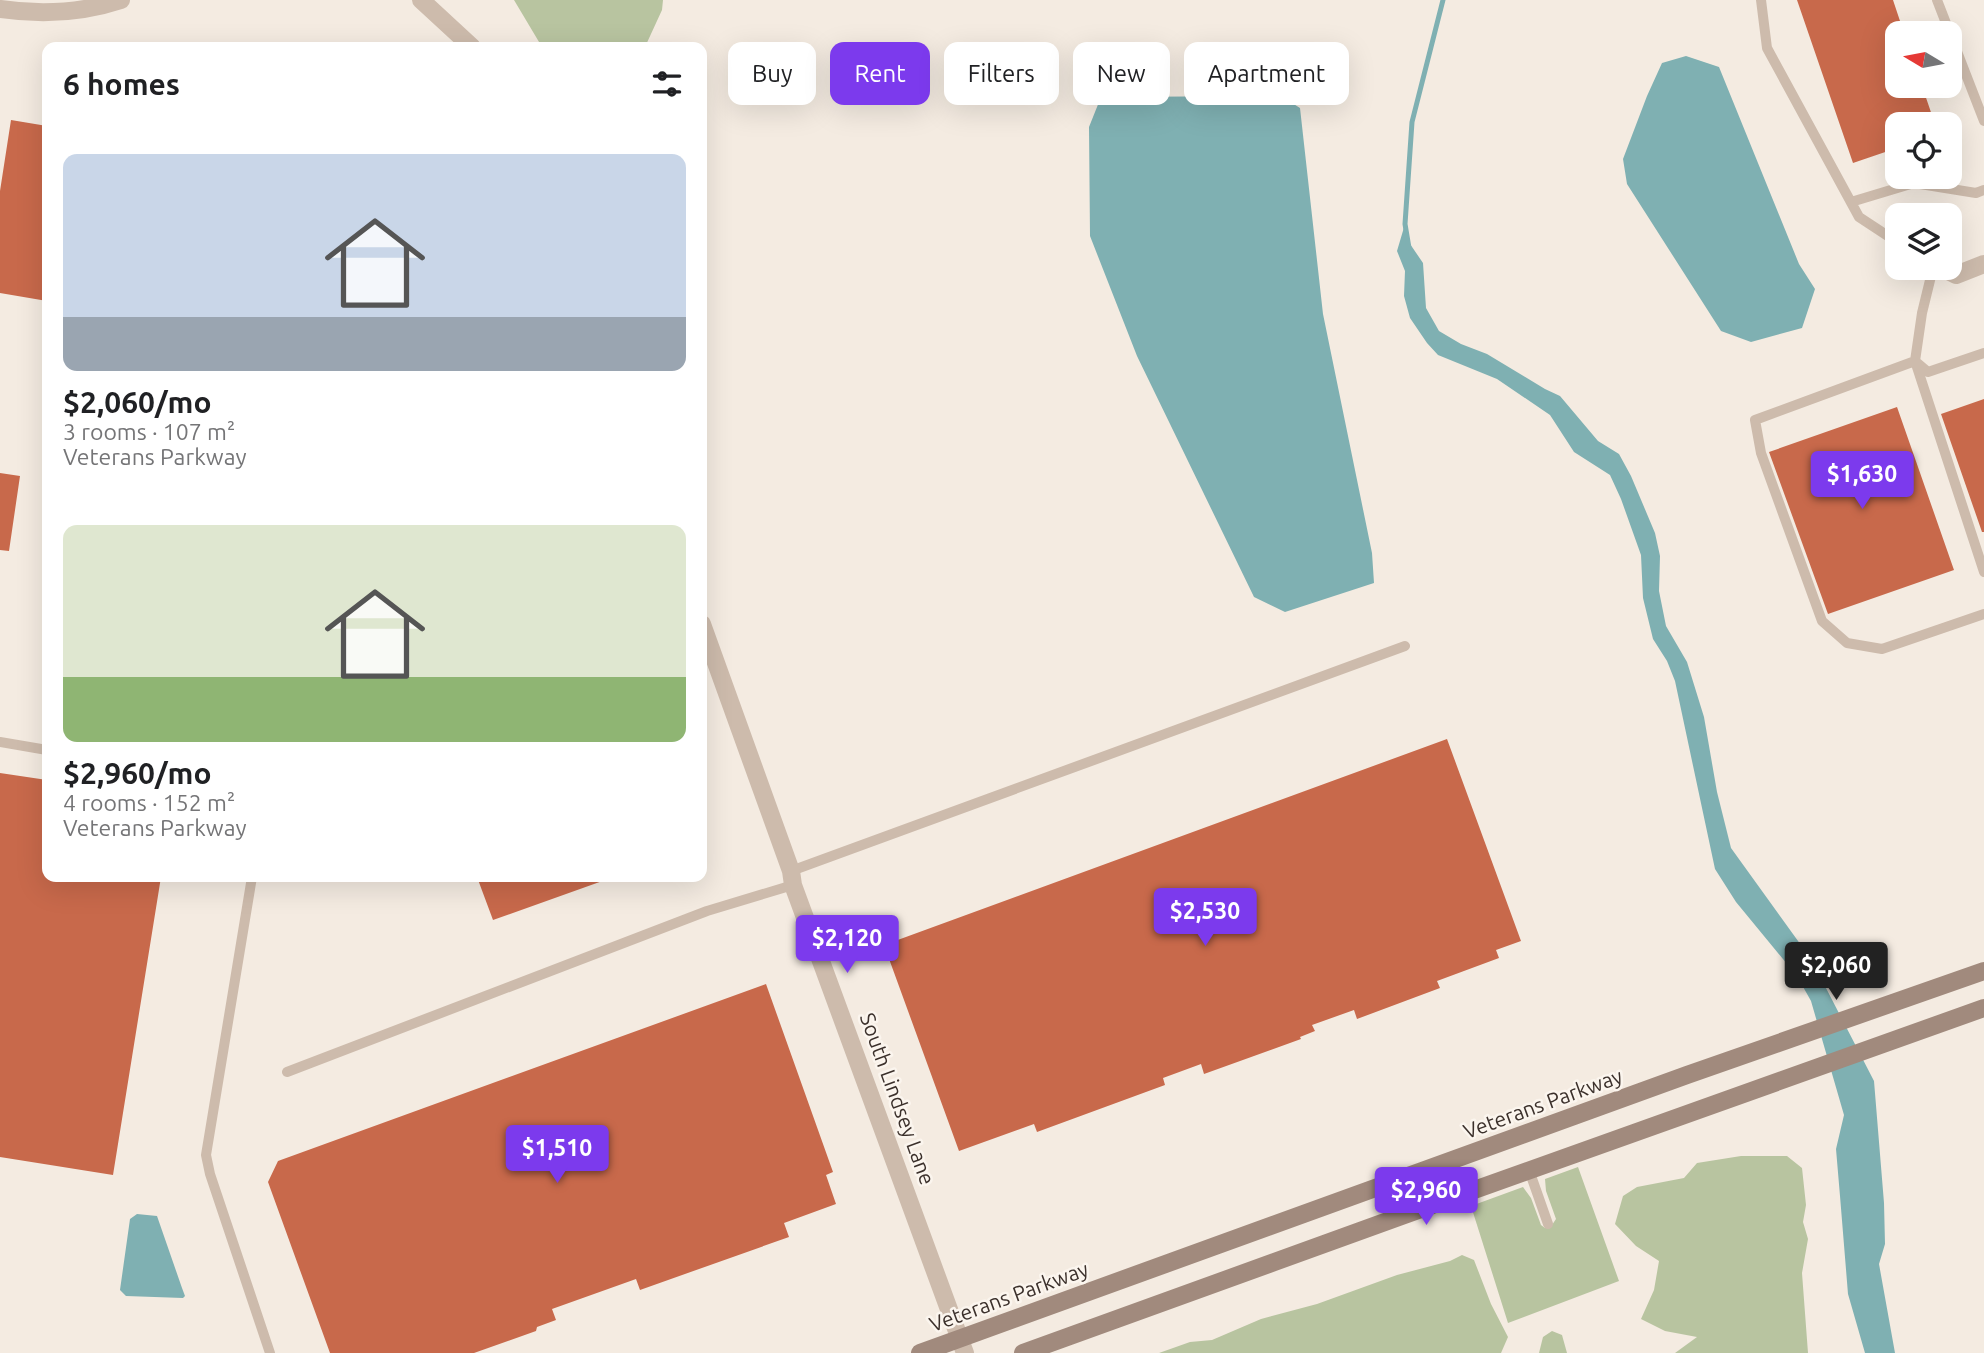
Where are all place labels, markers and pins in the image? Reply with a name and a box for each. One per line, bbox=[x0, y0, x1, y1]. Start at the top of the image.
pin: $1,630 bbox=[1805, 452, 1919, 511]
pin: $2,530 bbox=[1148, 888, 1262, 948]
pin: $2,120 bbox=[790, 916, 904, 975]
pin: $2,060 bbox=[1779, 942, 1893, 1002]
pin: $1,510 bbox=[500, 1126, 614, 1185]
pin: $2,960 bbox=[1369, 1168, 1483, 1227]

